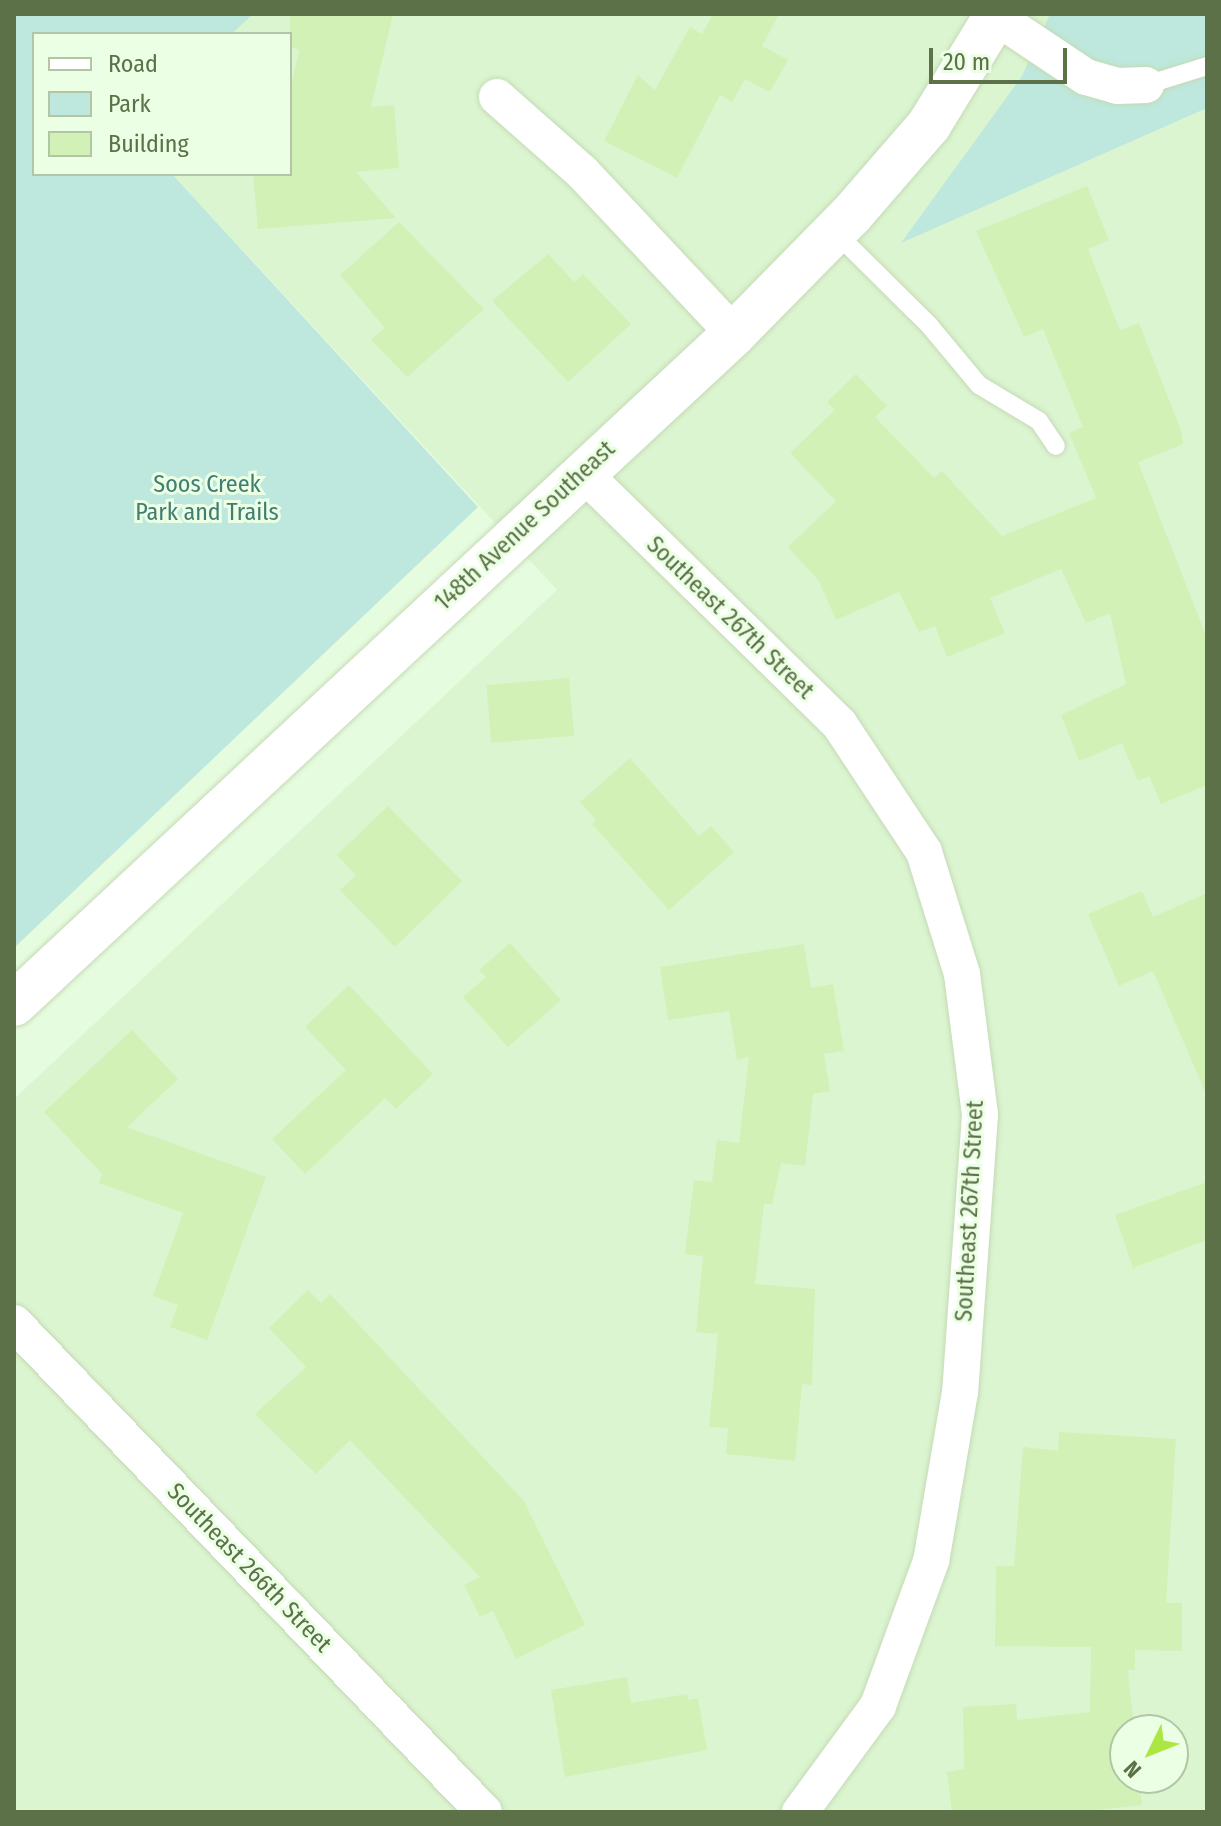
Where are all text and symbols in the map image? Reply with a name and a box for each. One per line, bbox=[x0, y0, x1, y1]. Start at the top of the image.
legend bbox=[32, 32, 292, 176]
scale bar bbox=[933, 32, 1071, 82]
text: 20 m bbox=[943, 48, 990, 76]
text: Road bbox=[108, 50, 158, 78]
text: Park bbox=[108, 90, 151, 118]
text: Building bbox=[108, 130, 189, 158]
street label: 148th Avenue Southeast bbox=[429, 435, 621, 617]
park label: Soos Creek Park and Trails bbox=[135, 471, 279, 527]
street label: Southeast 267th Street bbox=[640, 531, 820, 705]
street label: Southeast 267th Street bbox=[950, 1100, 990, 1322]
street label: Southeast 266th Street bbox=[161, 1477, 337, 1659]
north arrow bbox=[1109, 1714, 1189, 1794]
text: N bbox=[1118, 1755, 1147, 1783]

